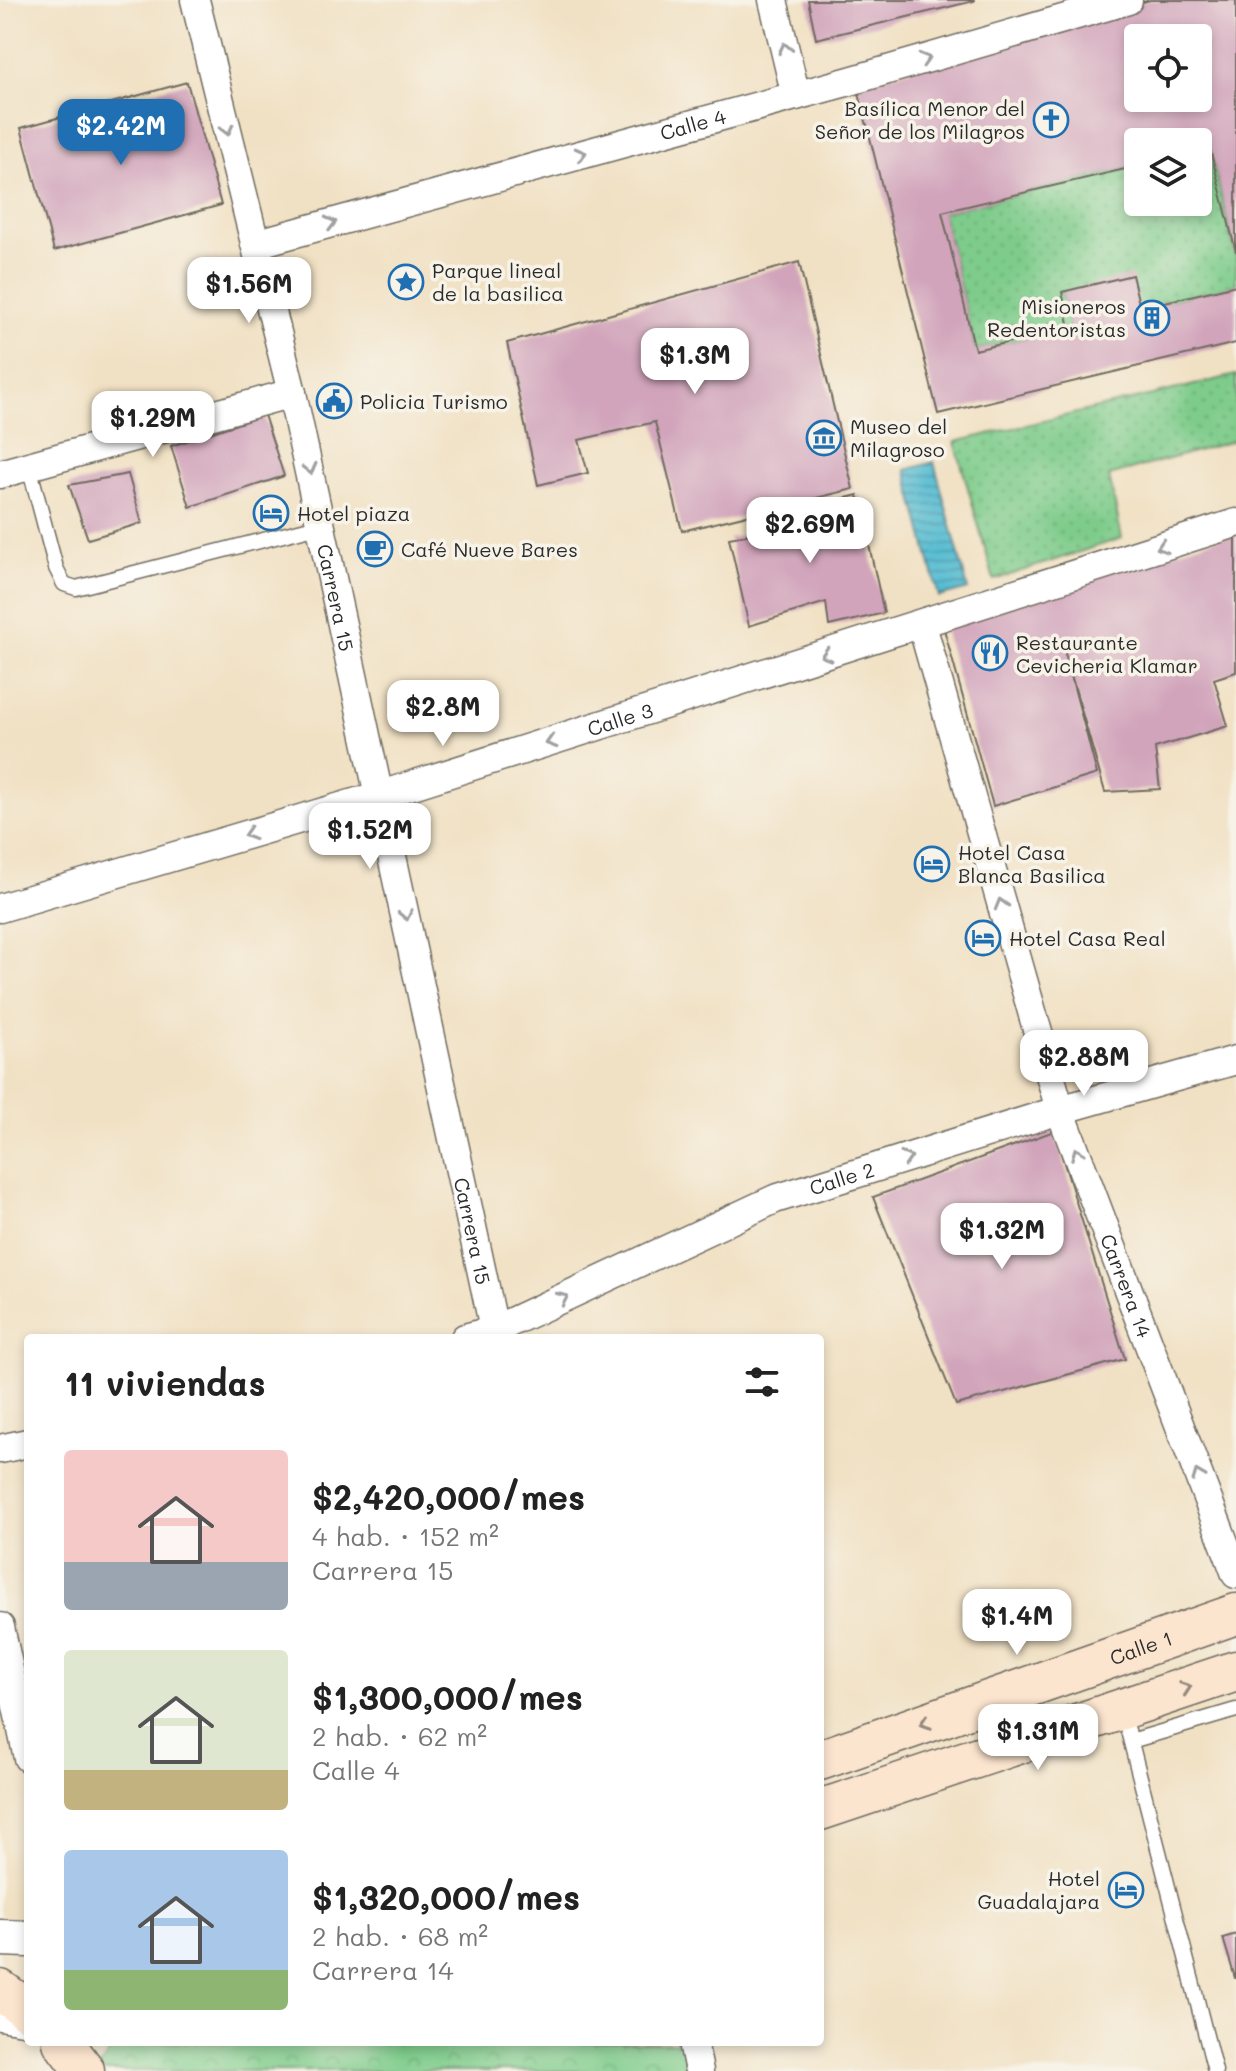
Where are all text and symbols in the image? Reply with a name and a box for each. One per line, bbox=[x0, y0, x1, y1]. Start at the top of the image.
map controls bbox=[1124, 24, 1212, 216]
button: locate bbox=[1124, 24, 1212, 112]
one-way arrow bbox=[777, 41, 794, 55]
one-way arrow bbox=[918, 52, 931, 68]
place label: Basílica Menor del Señor de los Milagros bbox=[815, 95, 1025, 144]
pin: $2.42M bbox=[56, 99, 186, 167]
church icon: Basílica Menor del Señor de los Milagros bbox=[1032, 101, 1070, 139]
street label: Calle 4 bbox=[657, 103, 729, 145]
text: $2.42M bbox=[76, 108, 166, 142]
one-way arrow bbox=[218, 123, 235, 136]
button: layers bbox=[1124, 128, 1212, 216]
one-way arrow bbox=[574, 147, 588, 164]
one-way arrow bbox=[323, 216, 337, 232]
pin: $1.56M bbox=[184, 257, 314, 325]
place label: Parque lineal de la basilica bbox=[432, 257, 564, 306]
place icon: Parque lineal de la basilica bbox=[387, 263, 425, 301]
text: $1.56M bbox=[205, 266, 293, 300]
place label: Misioneros Redentoristas bbox=[987, 293, 1126, 342]
building icon: Misioneros Redentoristas bbox=[1133, 299, 1171, 337]
pin: $1.3M bbox=[639, 328, 751, 396]
text: $1.3M bbox=[659, 337, 731, 371]
public building icon: Policia Turismo bbox=[315, 382, 353, 420]
place label: Policia Turismo bbox=[360, 388, 508, 414]
pin: $1.29M bbox=[88, 391, 218, 459]
text: $1.29M bbox=[110, 400, 196, 434]
place label: Museo del Milagroso bbox=[850, 413, 947, 462]
museum icon: Museo del Milagroso bbox=[805, 419, 843, 457]
one-way arrow bbox=[300, 462, 317, 476]
hotel icon: Hotel piaza bbox=[252, 494, 290, 532]
pin: $2.69M bbox=[745, 497, 875, 565]
place label: Hotel piaza bbox=[297, 500, 410, 526]
text: $2.69M bbox=[764, 506, 856, 540]
cafe icon: Café Nueve Bares bbox=[356, 530, 394, 568]
place label: Café Nueve Bares bbox=[401, 536, 578, 562]
one-way arrow bbox=[1155, 538, 1169, 554]
street label: Carrera 15 bbox=[312, 542, 360, 653]
place label: Restaurante Cevicheria Klamar bbox=[1016, 629, 1198, 678]
restaurant icon: Restaurante Cevicheria Klamar bbox=[971, 634, 1009, 672]
one-way arrow bbox=[819, 646, 833, 662]
pin: $2.8M bbox=[387, 680, 499, 748]
text: $2.8M bbox=[405, 689, 481, 723]
street label: Calle 3 bbox=[584, 696, 656, 742]
one-way arrow bbox=[545, 732, 559, 748]
pin: $1.52M bbox=[305, 803, 435, 871]
text: $1.52M bbox=[327, 812, 413, 846]
one-way arrow bbox=[242, 825, 256, 841]
place label: Hotel Casa Blanca Basilica bbox=[958, 839, 1106, 888]
hotel icon: Hotel Casa Blanca Basilica bbox=[913, 845, 951, 883]
one-way arrow bbox=[994, 898, 1011, 912]
one-way arrow bbox=[397, 908, 414, 921]
hotel icon: Hotel Casa Real bbox=[964, 919, 1002, 957]
place label: Hotel Casa Real bbox=[1009, 925, 1166, 951]
pin: $2.88M bbox=[1019, 1030, 1149, 1098]
text: $2.88M bbox=[1038, 1039, 1130, 1073]
one-way arrow bbox=[1070, 1147, 1086, 1161]
one-way arrow bbox=[899, 1151, 913, 1167]
street label: Calle 2 bbox=[806, 1156, 877, 1201]
street label: Carrera 15 bbox=[449, 1175, 497, 1287]
pin: $1.32M bbox=[937, 1203, 1067, 1271]
text: $1.32M bbox=[959, 1212, 1045, 1246]
street label: Carrera 14 bbox=[1095, 1230, 1158, 1341]
one-way arrow bbox=[555, 1292, 569, 1308]
text: 11 viviendas bbox=[64, 1360, 266, 1405]
icon: filters bbox=[740, 1360, 784, 1404]
one-way arrow bbox=[1191, 1469, 1208, 1483]
text: $2,420,000/mes bbox=[312, 1474, 585, 1519]
icon: home bbox=[128, 1482, 224, 1578]
text: 4 hab. · 152 m² bbox=[312, 1519, 499, 1553]
text: Carrera 15 bbox=[312, 1553, 453, 1587]
pin: $1.4M bbox=[961, 1589, 1073, 1657]
text: $1.4M bbox=[980, 1598, 1054, 1632]
street label: Calle 1 bbox=[1106, 1624, 1176, 1670]
text: $1,300,000/mes bbox=[312, 1674, 583, 1719]
icon: home bbox=[128, 1682, 224, 1778]
one-way arrow bbox=[1178, 1682, 1192, 1698]
pin: $1.31M bbox=[973, 1704, 1103, 1772]
one-way arrow bbox=[918, 1713, 932, 1730]
text: $1.31M bbox=[996, 1713, 1080, 1747]
text: 2 hab. · 62 m² bbox=[312, 1719, 487, 1753]
text: Calle 4 bbox=[312, 1753, 400, 1787]
place label: Hotel Guadalajara bbox=[977, 1865, 1100, 1914]
hotel icon: Hotel Guadalajara bbox=[1107, 1871, 1145, 1909]
text: $1,320,000/mes bbox=[312, 1874, 580, 1919]
icon: home bbox=[128, 1882, 224, 1978]
text: 2 hab. · 68 m² bbox=[312, 1919, 488, 1953]
text: Carrera 14 bbox=[312, 1953, 453, 1987]

